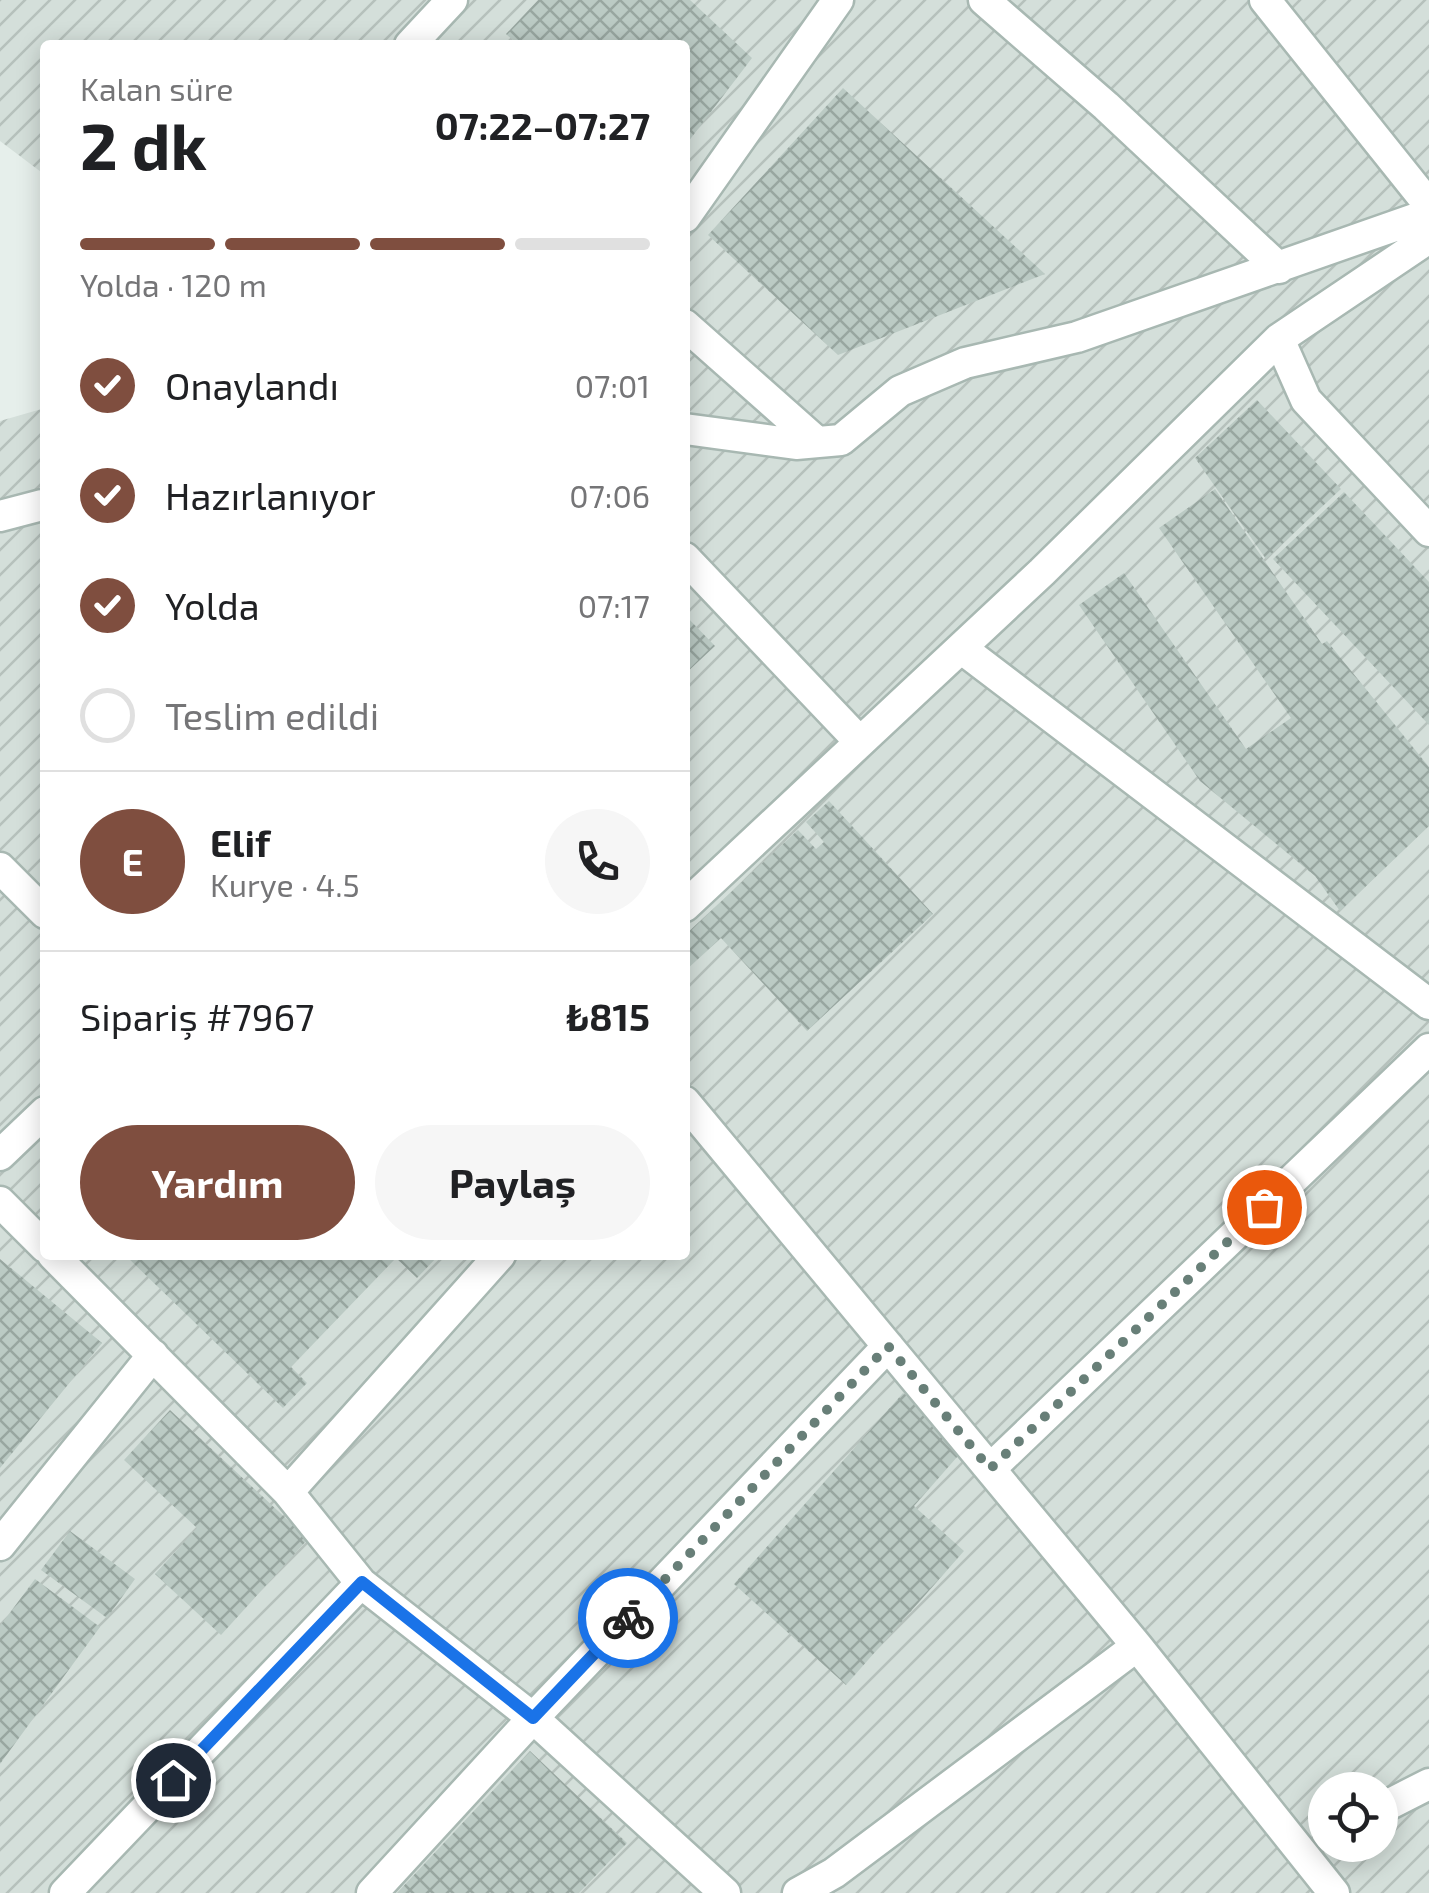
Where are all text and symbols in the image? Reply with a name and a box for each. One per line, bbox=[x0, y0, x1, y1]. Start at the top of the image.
text: Kalan süre bbox=[80, 69, 233, 107]
text: 07:22–07:27 bbox=[435, 102, 650, 148]
text: 2 dk bbox=[80, 105, 207, 183]
text: Yolda · 120 m bbox=[80, 265, 267, 303]
icon: check bbox=[80, 358, 135, 413]
text: Onaylandı bbox=[165, 362, 339, 408]
text: 07:01 bbox=[575, 366, 650, 404]
icon: check bbox=[80, 468, 135, 523]
text: Hazırlanıyor bbox=[165, 472, 376, 518]
text: 07:06 bbox=[569, 476, 650, 514]
icon: check bbox=[80, 578, 135, 633]
text: Yolda bbox=[165, 582, 260, 628]
text: 07:17 bbox=[578, 586, 650, 624]
text: Teslim edildi bbox=[165, 692, 379, 738]
button: phone bbox=[545, 809, 650, 914]
text: Elif bbox=[210, 819, 270, 865]
text: E bbox=[122, 838, 143, 884]
text: Kurye · 4.5 bbox=[210, 865, 360, 903]
text: Sipariş #7967 bbox=[80, 993, 315, 1039]
text: ₺815 bbox=[566, 993, 650, 1039]
button: Yardım bbox=[80, 1125, 355, 1240]
button: Paylaş bbox=[375, 1125, 650, 1240]
pin bbox=[1222, 1165, 1307, 1250]
icon: bag bbox=[1237, 1180, 1292, 1235]
courier bbox=[578, 1568, 678, 1668]
icon: bike bbox=[601, 1591, 656, 1646]
pin bbox=[131, 1738, 216, 1823]
icon: home bbox=[146, 1753, 201, 1808]
map controls bbox=[1308, 1772, 1398, 1862]
button: locate bbox=[1308, 1772, 1398, 1862]

